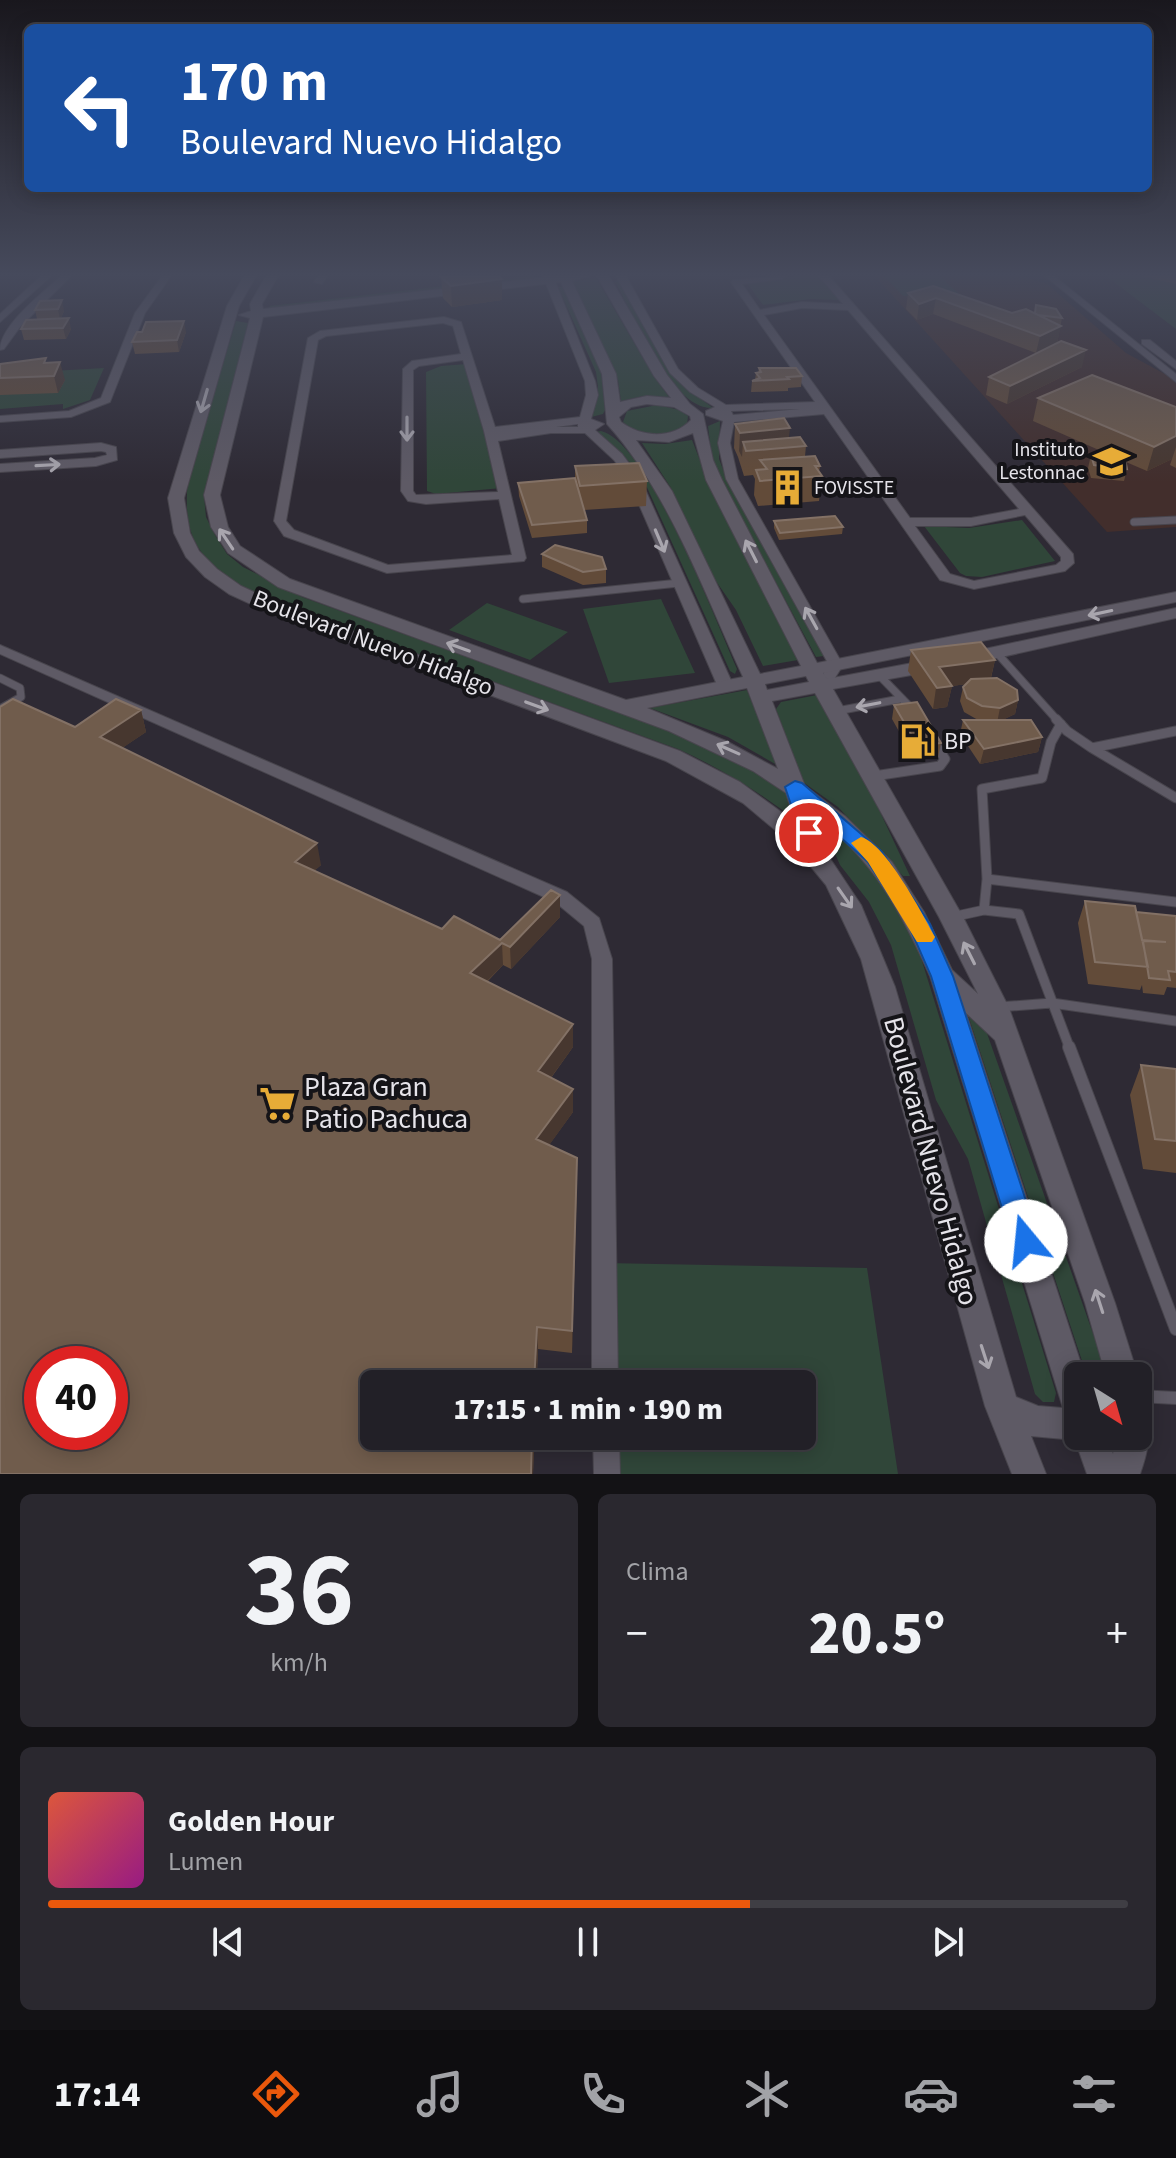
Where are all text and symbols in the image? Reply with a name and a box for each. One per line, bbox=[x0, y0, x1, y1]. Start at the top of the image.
text: 170 m bbox=[180, 43, 328, 122]
icon: left bbox=[48, 56, 152, 160]
text: Boulevard Nuevo Hidalgo bbox=[180, 117, 562, 168]
one-way arrow bbox=[196, 388, 210, 413]
one-way arrow bbox=[400, 415, 415, 442]
place label: Instituto Lestonnac bbox=[999, 436, 1085, 487]
school or university icon: Instituto Lestonnac bbox=[1092, 443, 1130, 481]
one-way arrow bbox=[34, 457, 61, 472]
building icon: FOVISSTE bbox=[769, 469, 807, 507]
place label: FOVISSTE bbox=[814, 474, 894, 502]
one-way arrow bbox=[217, 528, 234, 550]
one-way arrow bbox=[654, 528, 668, 553]
one-way arrow bbox=[742, 539, 758, 563]
street label: Boulevard Nuevo Hidalgo bbox=[248, 581, 498, 705]
one-way arrow bbox=[1087, 606, 1113, 621]
one-way arrow bbox=[802, 607, 818, 631]
one-way arrow bbox=[446, 638, 471, 653]
one-way arrow bbox=[856, 698, 882, 713]
one-way arrow bbox=[525, 700, 549, 714]
fuel station icon: BP bbox=[899, 722, 937, 760]
place label: BP bbox=[944, 724, 972, 759]
one-way arrow bbox=[716, 740, 740, 755]
pin bbox=[775, 799, 843, 867]
icon: arrive bbox=[787, 811, 831, 855]
one-way arrow bbox=[837, 886, 853, 908]
one-way arrow bbox=[961, 942, 977, 966]
street label: Boulevard Nuevo Hidalgo bbox=[873, 1012, 989, 1310]
place label: Plaza Gran Patio Pachuca bbox=[304, 1067, 468, 1139]
supermarket icon: Plaza Gran Patio Pachuca bbox=[259, 1084, 297, 1122]
position arrow bbox=[984, 1199, 1068, 1283]
one-way arrow bbox=[1091, 1289, 1106, 1315]
one-way arrow bbox=[979, 1345, 994, 1370]
speed limit sign: 40 bbox=[24, 1346, 128, 1450]
north arrow bbox=[1064, 1362, 1152, 1450]
map controls bbox=[1064, 1362, 1152, 1450]
text: 17:15 · 1 min · 190 m bbox=[453, 1388, 723, 1431]
text: 36 bbox=[244, 1518, 354, 1666]
text: Clima bbox=[626, 1553, 689, 1590]
text: 20.5° bbox=[809, 1592, 945, 1677]
text: − bbox=[626, 1603, 648, 1666]
text: + bbox=[1106, 1603, 1128, 1666]
text: km/h bbox=[270, 1644, 328, 1681]
text: Golden Hour bbox=[168, 1800, 334, 1843]
text: Lumen bbox=[168, 1843, 243, 1880]
icon: previous bbox=[206, 1920, 250, 1964]
icon: pause bbox=[566, 1920, 610, 1964]
icon: next bbox=[926, 1920, 970, 1964]
icon: directions bbox=[248, 2066, 304, 2122]
icon: music bbox=[412, 2066, 468, 2122]
icon: phone bbox=[575, 2066, 631, 2122]
icon: climate bbox=[739, 2066, 795, 2122]
icon: car bbox=[903, 2066, 959, 2122]
icon: filters bbox=[1066, 2066, 1122, 2122]
text: 17:14 bbox=[54, 2069, 141, 2120]

